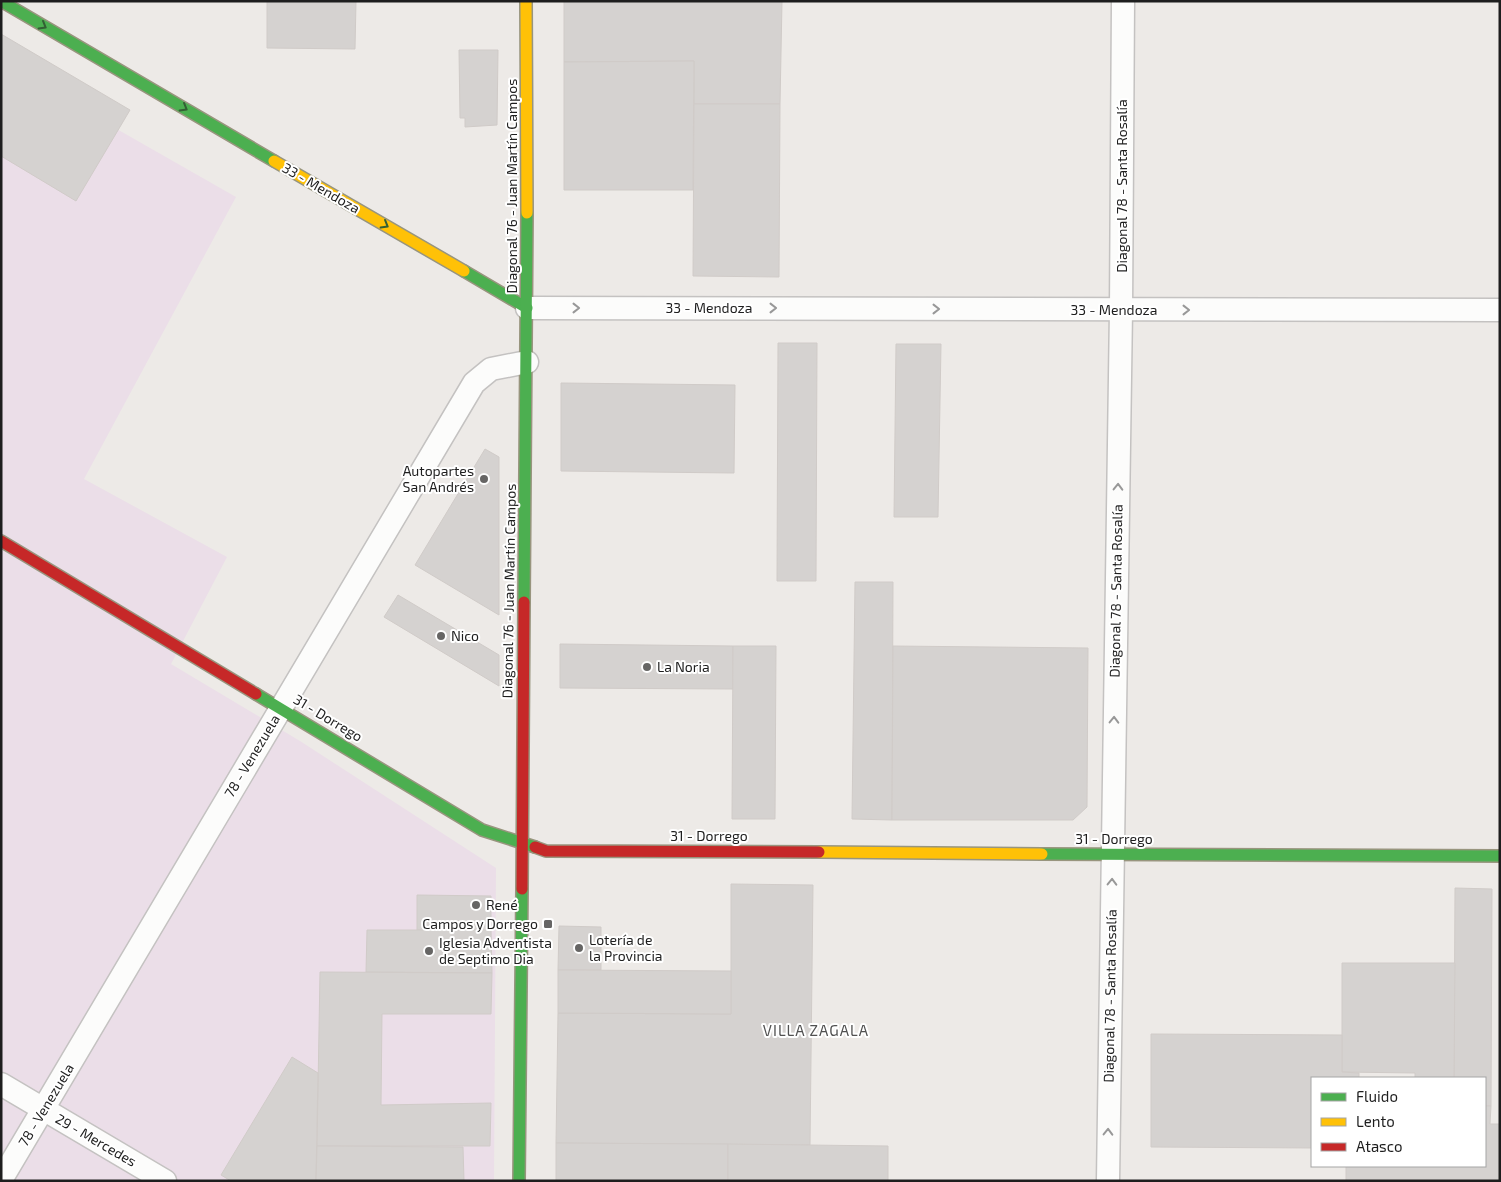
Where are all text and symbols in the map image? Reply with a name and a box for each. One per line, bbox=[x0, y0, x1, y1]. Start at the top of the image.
one-way arrow bbox=[38, 19, 47, 29]
street label: Diagonal 76 - Juan Martín Campos bbox=[503, 79, 520, 293]
street label: Diagonal 78 - Santa Rosalía bbox=[1113, 99, 1130, 273]
one-way arrow bbox=[178, 101, 187, 111]
street label: 33 - Mendoza bbox=[279, 158, 363, 217]
one-way arrow bbox=[379, 219, 388, 229]
street label: 33 - Mendoza bbox=[666, 299, 752, 316]
street label: 33 - Mendoza bbox=[1071, 301, 1157, 318]
one-way arrow bbox=[572, 303, 580, 313]
one-way arrow bbox=[770, 303, 778, 314]
one-way arrow bbox=[932, 304, 940, 314]
one-way arrow bbox=[1182, 305, 1190, 315]
place label: Autopartes San Andrés bbox=[403, 462, 474, 495]
marker: Autopartes San Andrés bbox=[478, 473, 490, 485]
street label: Diagonal 76 - Juan Martín Campos bbox=[498, 483, 519, 699]
one-way arrow bbox=[1113, 483, 1123, 490]
street label: Diagonal 78 - Santa Rosalía bbox=[1105, 504, 1126, 678]
place label: Nico bbox=[451, 627, 479, 644]
marker: Nico bbox=[435, 630, 447, 642]
place label: La Noria bbox=[657, 658, 710, 675]
marker: La Noria bbox=[641, 661, 653, 673]
street label: 31 - Dorrego bbox=[291, 690, 366, 745]
street label: 78 - Venezuela bbox=[220, 711, 283, 800]
one-way arrow bbox=[1109, 715, 1119, 723]
street label: 31 - Dorrego bbox=[670, 827, 748, 844]
street label: 31 - Dorrego bbox=[1075, 830, 1153, 847]
one-way arrow bbox=[1107, 878, 1117, 886]
place label: René bbox=[486, 896, 518, 913]
marker: René bbox=[470, 899, 482, 911]
street label: Diagonal 78 - Santa Rosalía bbox=[1099, 909, 1120, 1083]
place label: Campos y Dorrego bbox=[422, 915, 538, 932]
marker: Campos y Dorrego bbox=[542, 918, 554, 930]
place label: Lotería de la Provincia bbox=[589, 931, 663, 964]
place label: Iglesia Adventista de Septimo Dia bbox=[439, 934, 552, 967]
marker: Lotería de la Provincia bbox=[573, 942, 585, 954]
marker: Iglesia Adventista de Septimo Dia bbox=[423, 945, 435, 957]
district label: VILLA ZAGALA bbox=[763, 1021, 869, 1039]
street label: 78 - Venezuela bbox=[14, 1060, 77, 1149]
legend bbox=[1311, 1077, 1486, 1167]
text: Fluido bbox=[1356, 1087, 1398, 1105]
street label: 29 - Mercedes bbox=[53, 1110, 140, 1170]
text: Lento bbox=[1356, 1112, 1395, 1130]
one-way arrow bbox=[1103, 1128, 1113, 1136]
text: Atasco bbox=[1356, 1137, 1402, 1155]

